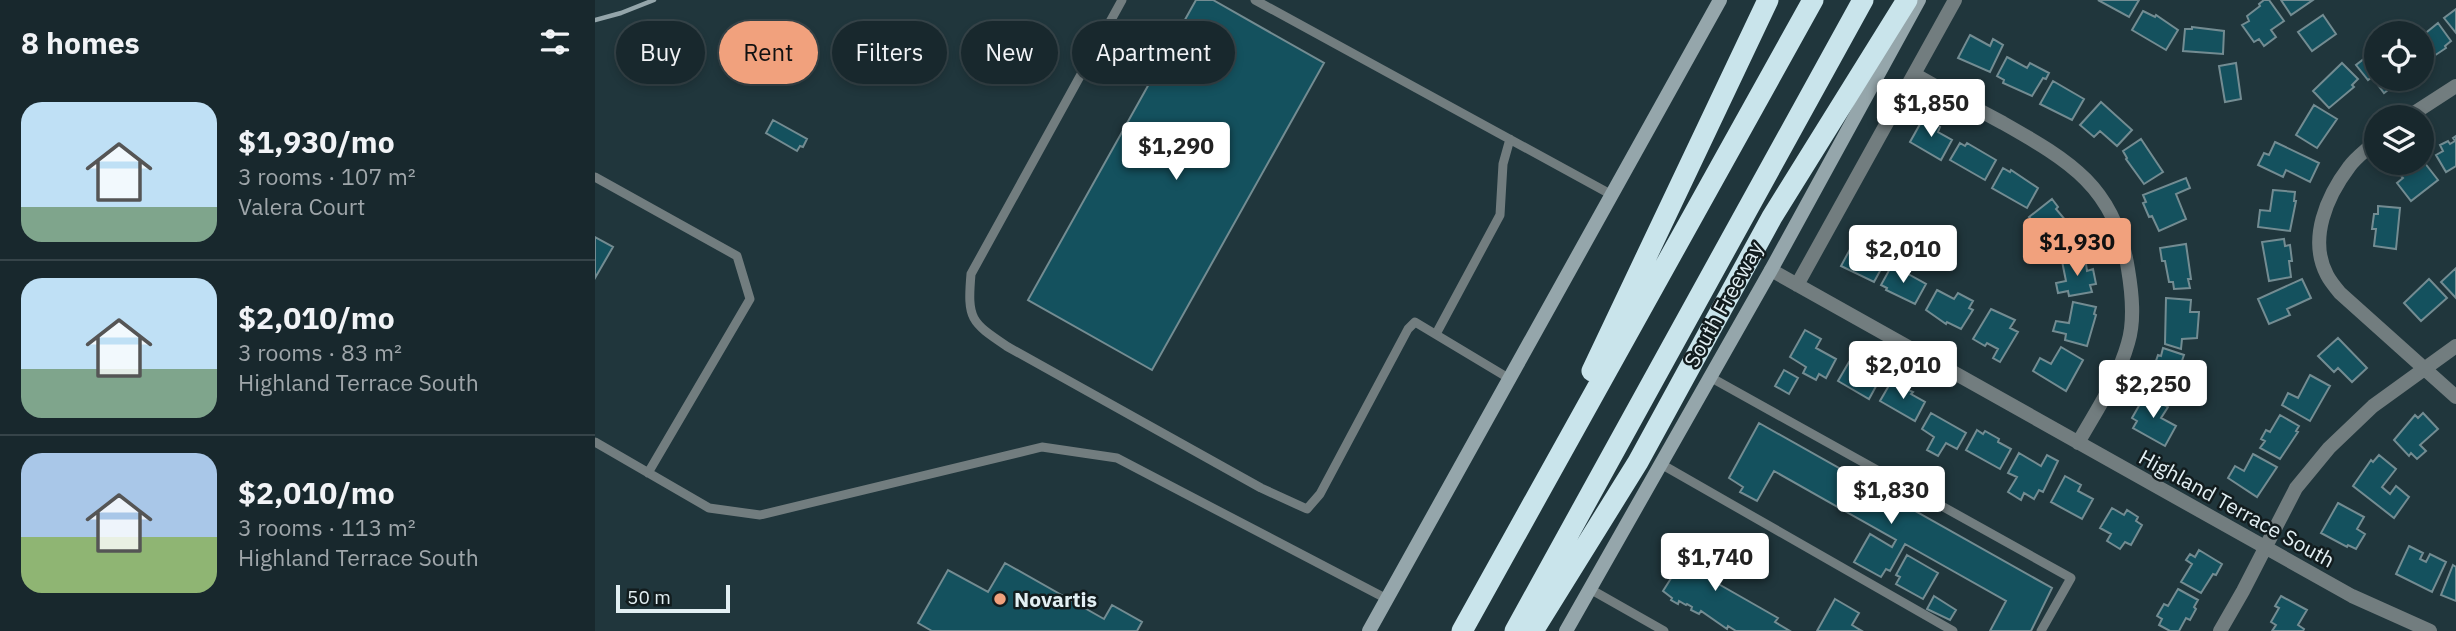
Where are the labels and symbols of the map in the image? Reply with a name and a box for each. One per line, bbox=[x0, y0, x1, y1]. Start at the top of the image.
pin: $1,850 bbox=[1874, 80, 1988, 139]
pin: $1,290 bbox=[1119, 122, 1233, 182]
pin: $1,930 bbox=[2020, 218, 2134, 278]
pin: $2,010 bbox=[1846, 226, 1960, 285]
street label: South Freeway bbox=[1677, 236, 1769, 372]
pin: $2,010 bbox=[1846, 342, 1960, 401]
pin: $2,250 bbox=[2096, 360, 2210, 420]
street label: Highland Terrace South bbox=[2134, 442, 2340, 574]
pin: $1,830 bbox=[1834, 466, 1948, 526]
pin: $1,740 bbox=[1658, 534, 1772, 593]
scale bar bbox=[616, 582, 730, 614]
place label: Novartis bbox=[1014, 585, 1097, 613]
marker: Novartis bbox=[992, 591, 1008, 607]

